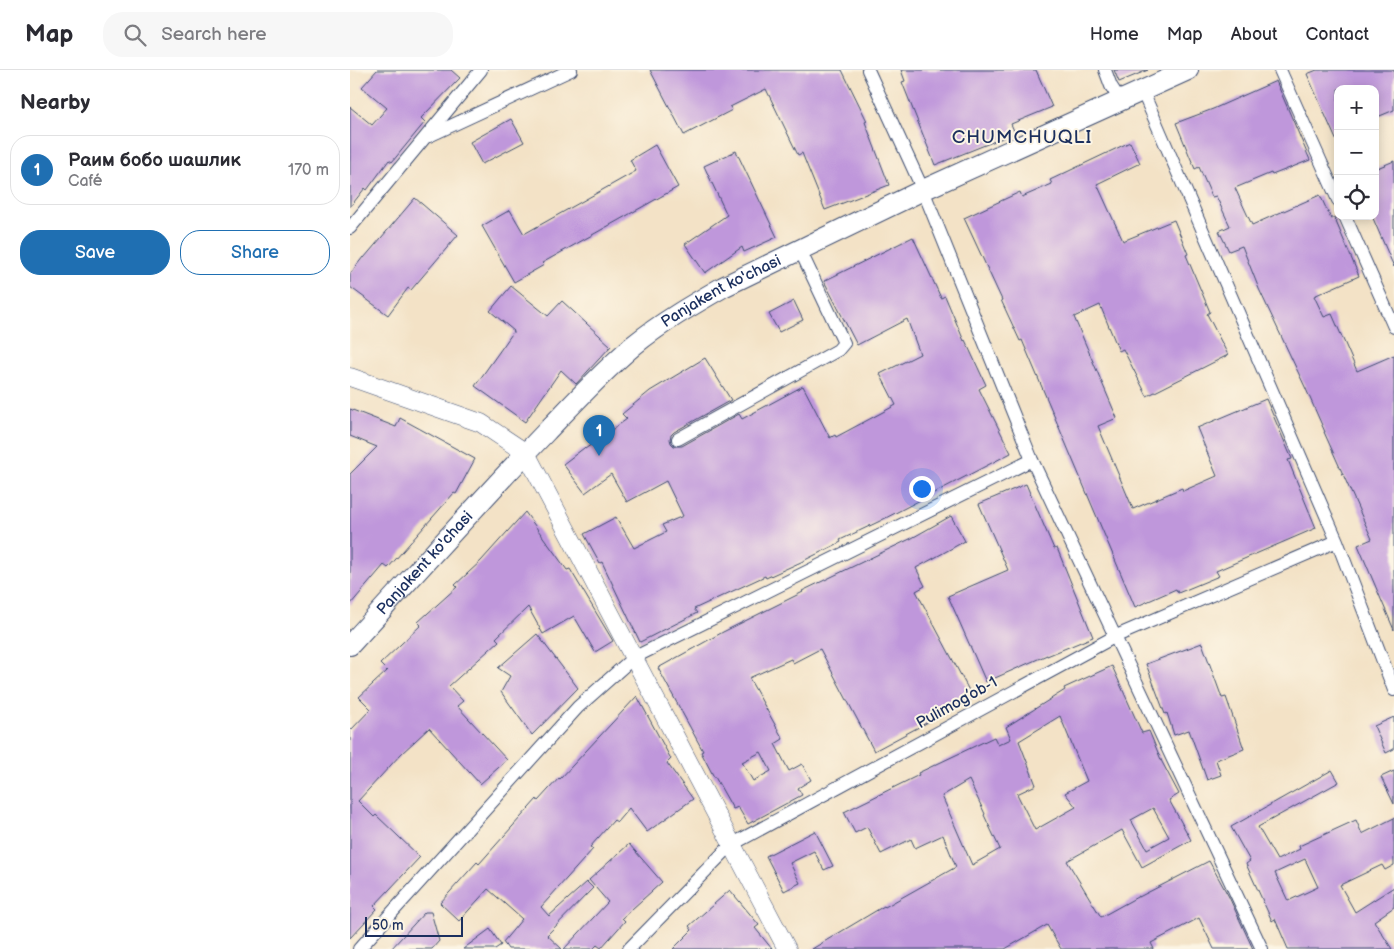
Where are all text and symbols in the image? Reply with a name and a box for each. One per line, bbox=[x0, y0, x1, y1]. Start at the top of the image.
search box bbox=[103, 12, 453, 57]
text: Map bbox=[25, 20, 73, 49]
icon: search bbox=[121, 21, 149, 49]
text: Search here bbox=[161, 23, 267, 46]
text: Home bbox=[1090, 24, 1139, 45]
text: Map bbox=[1167, 24, 1203, 45]
text: About bbox=[1231, 24, 1278, 45]
text: Contact bbox=[1306, 24, 1369, 45]
map controls bbox=[1334, 85, 1379, 220]
button: + bbox=[1334, 85, 1379, 130]
text: Nearby bbox=[20, 90, 90, 115]
district label: CHUMCHUQLI bbox=[952, 126, 1092, 149]
button: − bbox=[1334, 130, 1379, 175]
text: Раим бобо шашлик bbox=[68, 149, 241, 172]
text: 1 bbox=[34, 161, 40, 180]
text: 170 m bbox=[288, 161, 329, 180]
text: Café bbox=[68, 172, 102, 191]
button: locate bbox=[1334, 175, 1379, 220]
button: Save bbox=[20, 230, 170, 275]
button: Share bbox=[180, 230, 330, 275]
street label: Panjakent ko'chasi bbox=[658, 251, 784, 332]
pin: 1 bbox=[583, 415, 615, 456]
your location bbox=[909, 476, 935, 502]
street label: Panjakent ko'chasi bbox=[373, 507, 477, 619]
street label: Pulimog’ob-1 bbox=[913, 673, 1001, 733]
scale bar bbox=[365, 914, 462, 937]
text: 50 m bbox=[372, 917, 404, 934]

